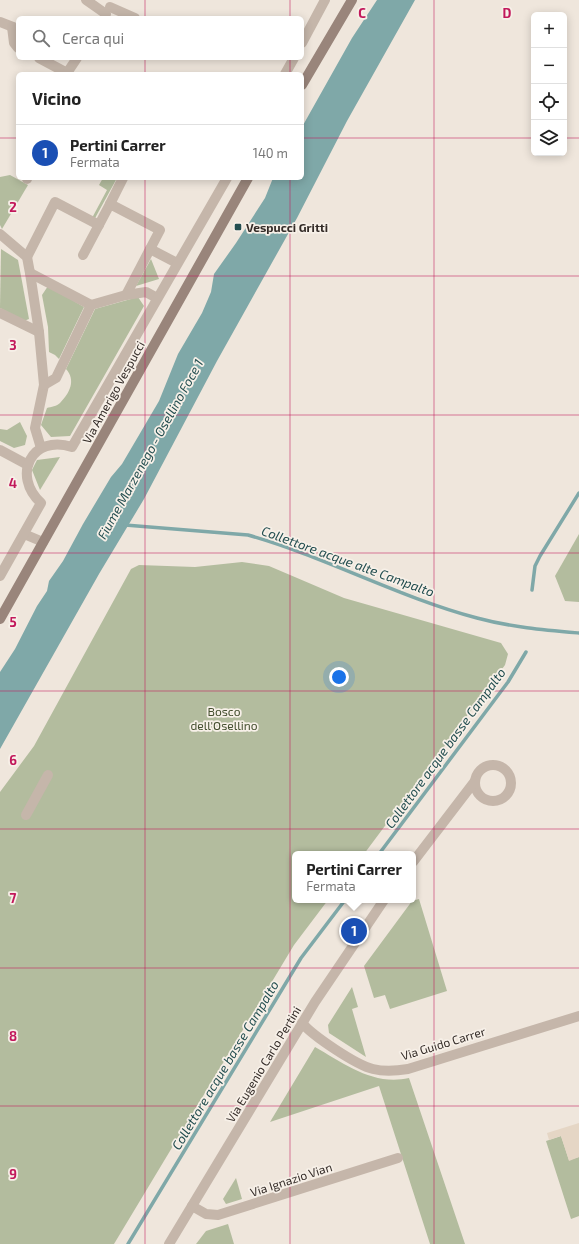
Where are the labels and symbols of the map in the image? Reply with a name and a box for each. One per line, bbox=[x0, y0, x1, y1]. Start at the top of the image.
text: C bbox=[358, 5, 366, 21]
text: D bbox=[503, 5, 512, 21]
text: 2 bbox=[9, 199, 17, 215]
place label: Vespucci Gritti bbox=[246, 220, 328, 234]
marker: Vespucci Gritti bbox=[233, 222, 243, 232]
text: 3 bbox=[9, 337, 17, 353]
street label: Via Amerigo Vespucci bbox=[79, 338, 147, 446]
water label: Fiume Marzenego - Osellino Foce 1 bbox=[94, 356, 206, 542]
text: 4 bbox=[9, 475, 17, 491]
water label: Collettore acque alte Campalto bbox=[260, 522, 436, 600]
text: 5 bbox=[9, 614, 17, 630]
water label: Collettore acque basse Campalto bbox=[381, 665, 509, 831]
your location bbox=[329, 667, 349, 687]
park label: Bosco dell'Osellino bbox=[190, 704, 258, 732]
text: 6 bbox=[9, 752, 17, 768]
text: 7 bbox=[10, 890, 17, 906]
pin: 1 bbox=[341, 916, 367, 946]
water label: Collettore acque basse Campalto bbox=[168, 978, 282, 1152]
street label: Via Eugenio Carlo Pertini bbox=[223, 1004, 303, 1124]
street label: Via Guido Carrer bbox=[399, 1023, 487, 1062]
text: 8 bbox=[9, 1028, 17, 1044]
street label: Via Ignazio Vian bbox=[248, 1159, 334, 1199]
text: 9 bbox=[9, 1166, 17, 1182]

